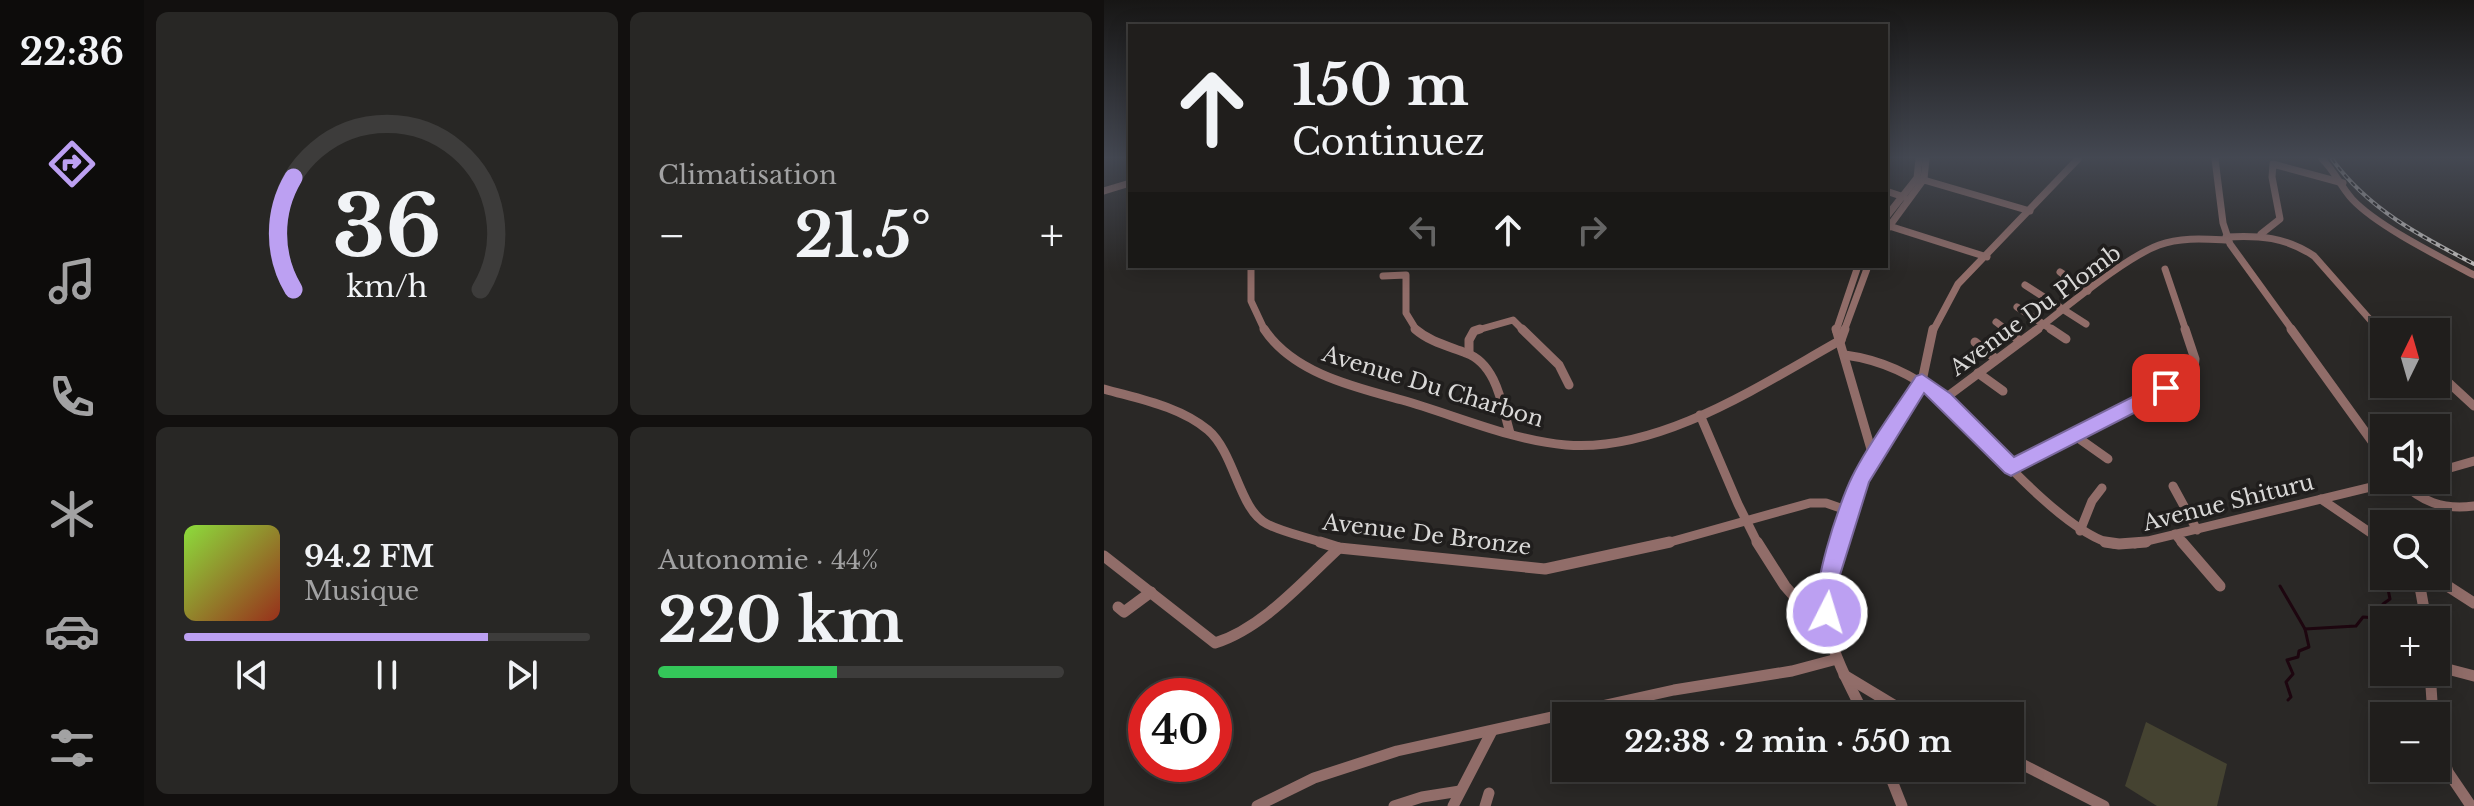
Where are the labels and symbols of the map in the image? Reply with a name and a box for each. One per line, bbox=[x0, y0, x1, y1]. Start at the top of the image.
street label: Avenue Du Plomb bbox=[1944, 239, 2126, 382]
north arrow bbox=[2370, 318, 2450, 398]
street label: Avenue Du Charbon bbox=[1318, 340, 1547, 433]
pin bbox=[2132, 354, 2200, 422]
street label: Avenue Shituru bbox=[2139, 468, 2317, 537]
street label: Avenue De Bronze bbox=[1320, 508, 1533, 561]
position arrow bbox=[1785, 571, 1869, 655]
speed limit sign: 40 bbox=[1128, 678, 1232, 782]

